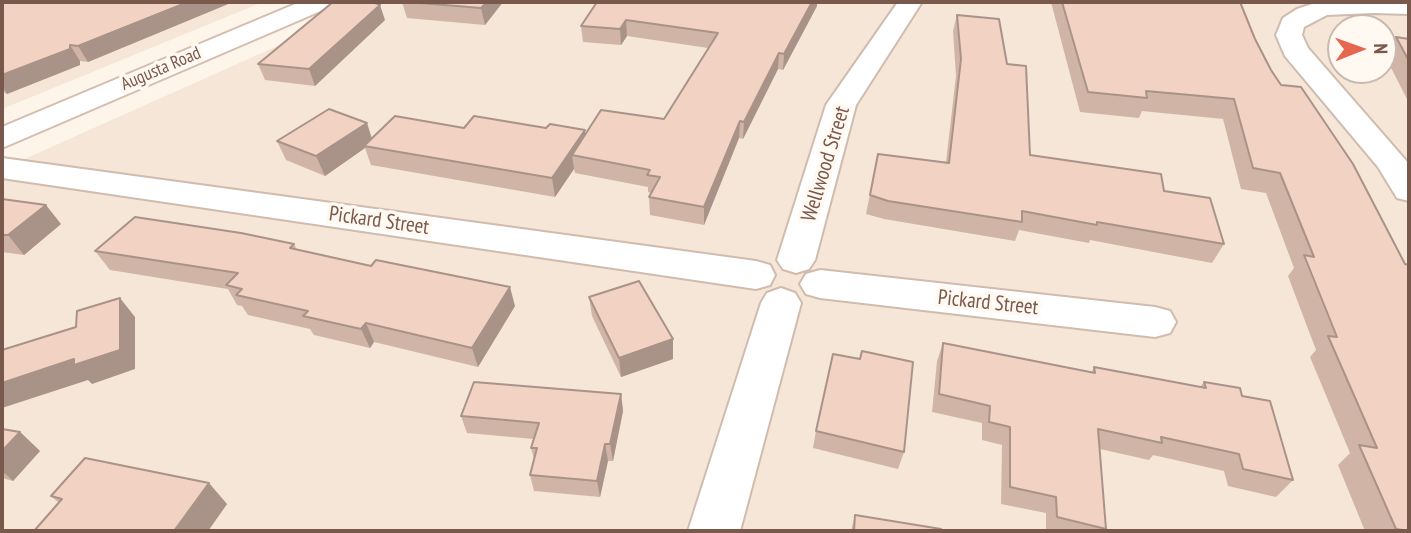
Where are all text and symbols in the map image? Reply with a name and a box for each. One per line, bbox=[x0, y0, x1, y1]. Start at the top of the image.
north arrow bbox=[1327, 14, 1397, 84]
street label: Augusta Road bbox=[118, 43, 204, 95]
text: N bbox=[1369, 43, 1393, 54]
street label: Wellwood Street bbox=[797, 103, 855, 225]
street label: Pickard Street bbox=[327, 202, 431, 240]
street label: Pickard Street bbox=[937, 285, 1039, 321]

